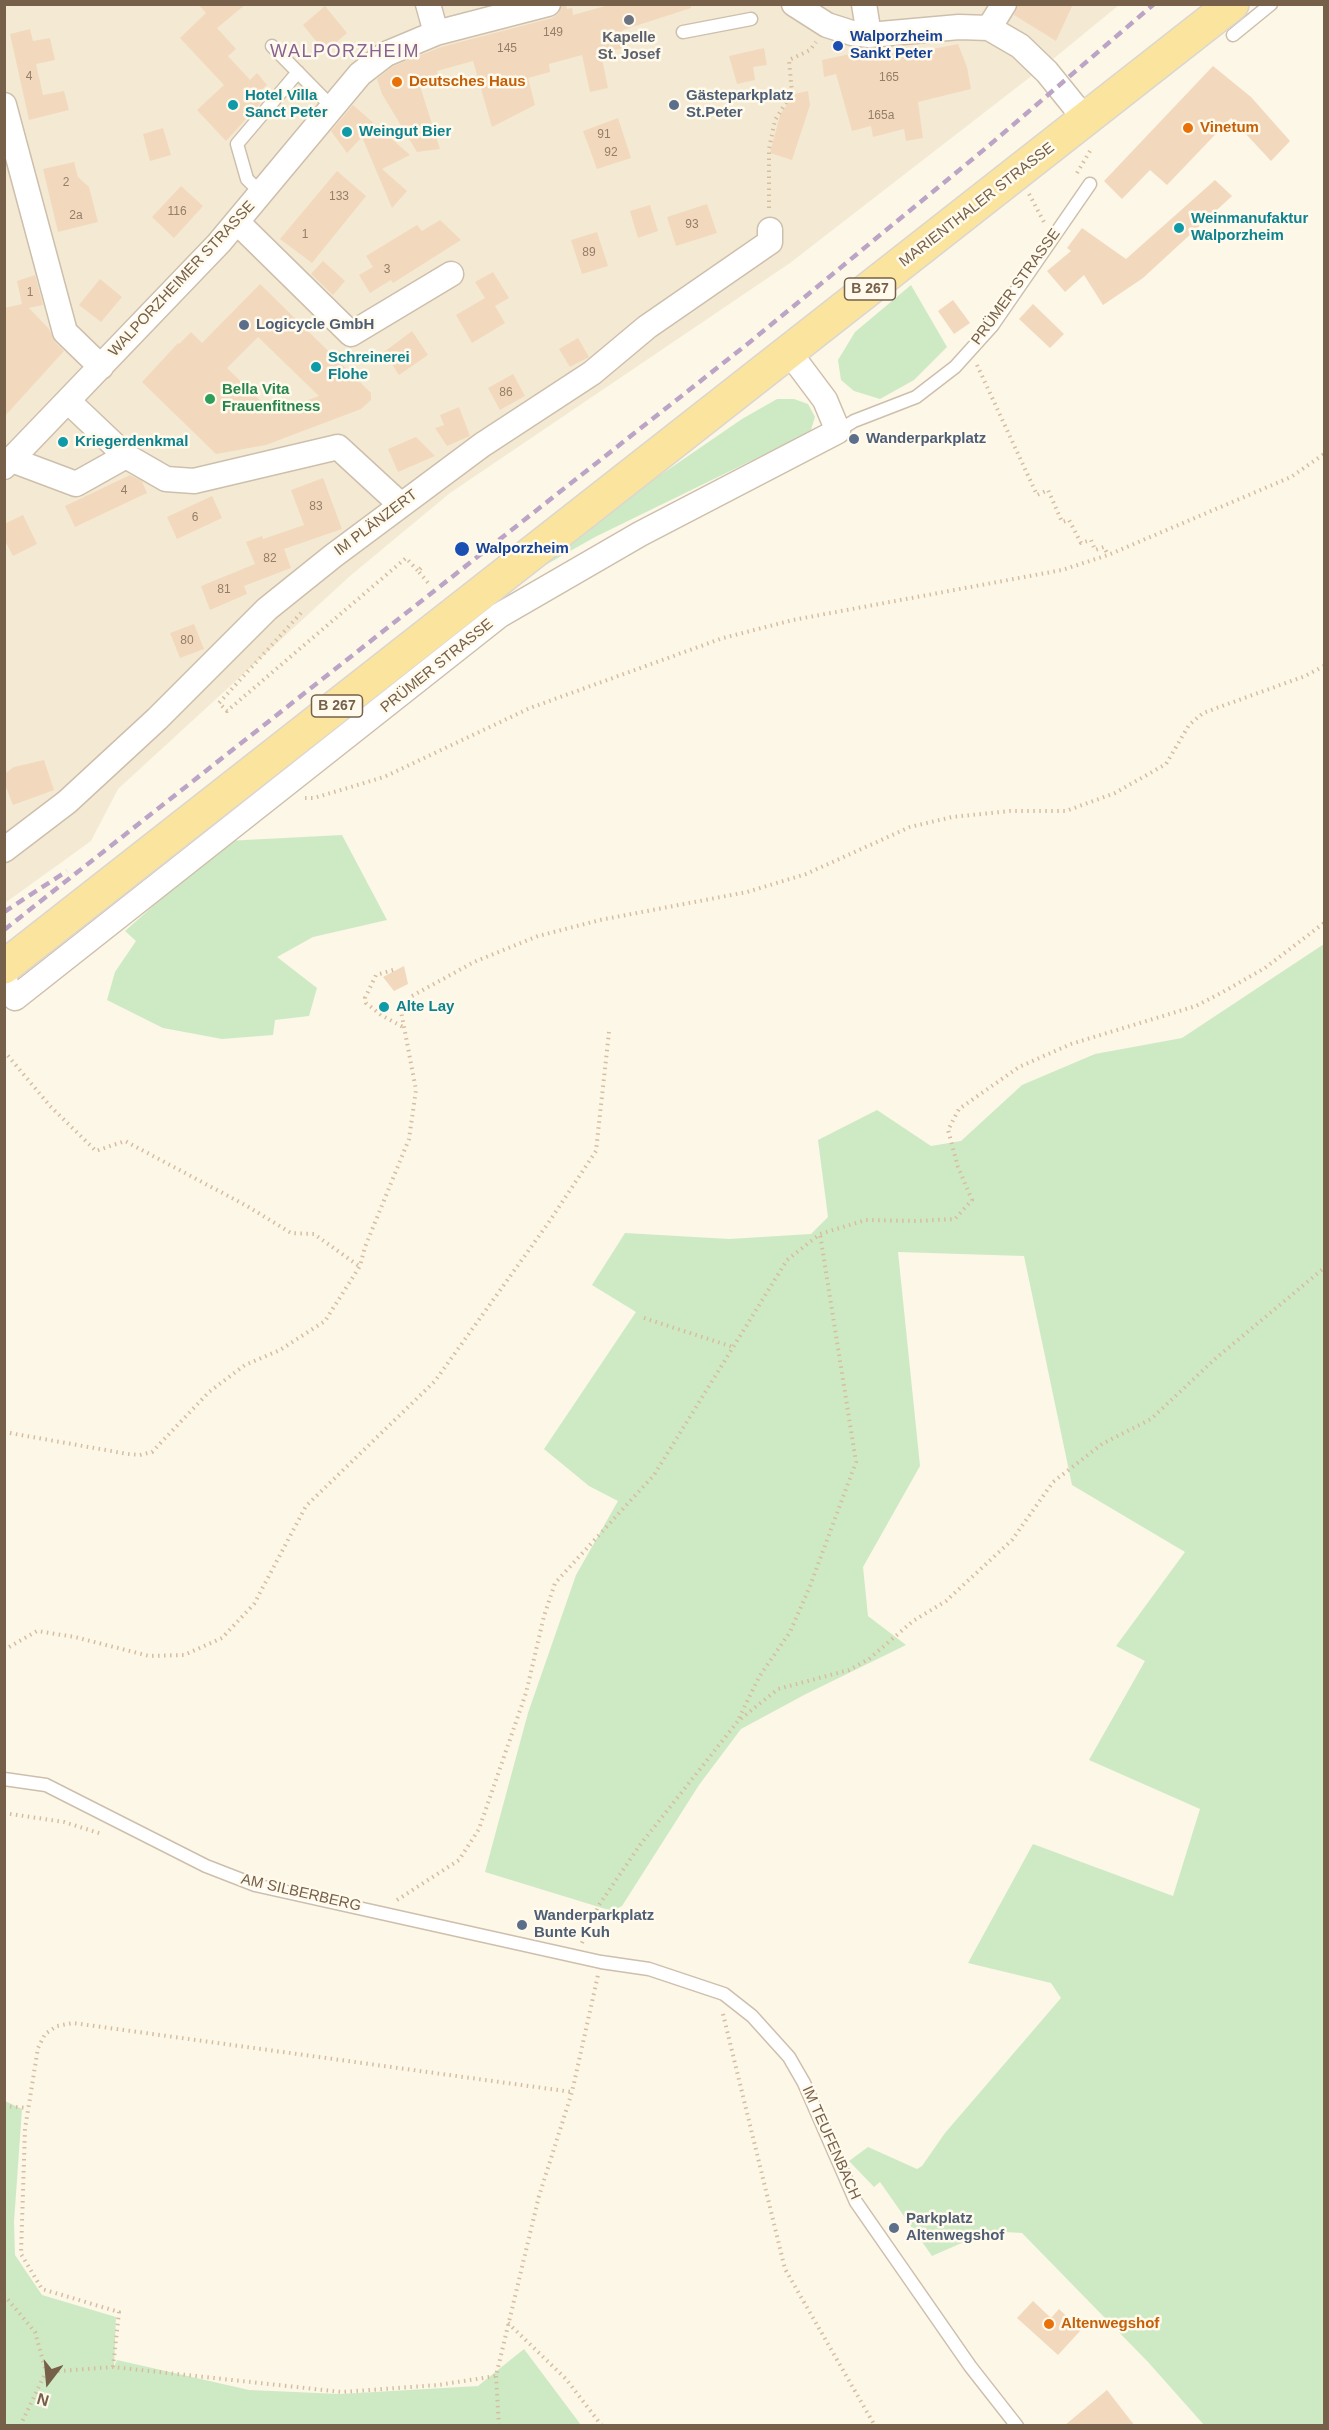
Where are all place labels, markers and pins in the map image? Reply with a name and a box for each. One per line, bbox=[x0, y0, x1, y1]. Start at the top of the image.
marker: Kapelle St. Josef bbox=[622, 13, 636, 27]
place label: Walporzheim Sankt Peter bbox=[850, 28, 943, 63]
place label: Kapelle St. Josef bbox=[598, 29, 660, 64]
marker: Walporzheim Sankt Peter bbox=[831, 39, 845, 53]
place label: Deutsches Haus bbox=[409, 73, 526, 91]
marker: Deutsches Haus bbox=[390, 75, 404, 89]
place label: Hotel Villa Sanct Peter bbox=[245, 87, 328, 122]
place label: Gästeparkplatz St.Peter bbox=[686, 87, 794, 122]
marker: Hotel Villa Sanct Peter bbox=[226, 98, 240, 112]
marker: Gästeparkplatz St.Peter bbox=[667, 98, 681, 112]
place label: Vinetum bbox=[1200, 119, 1259, 137]
marker: Vinetum bbox=[1181, 121, 1195, 135]
place label: Weingut Bier bbox=[359, 123, 451, 141]
marker: Weingut Bier bbox=[340, 125, 354, 139]
place label: Weinmanufaktur Walporzheim bbox=[1191, 210, 1308, 245]
marker: Weinmanufaktur Walporzheim bbox=[1172, 221, 1186, 235]
place label: Logicycle GmbH bbox=[256, 316, 374, 334]
marker: Logicycle GmbH bbox=[237, 318, 251, 332]
place label: Schreinerei Flohe bbox=[328, 349, 410, 384]
marker: Schreinerei Flohe bbox=[309, 360, 323, 374]
place label: Bella Vita Frauenfitness bbox=[222, 381, 320, 416]
marker: Bella Vita Frauenfitness bbox=[203, 392, 217, 406]
place label: Wanderparkplatz bbox=[866, 430, 986, 448]
marker: Wanderparkplatz bbox=[847, 432, 861, 446]
place label: Kriegerdenkmal bbox=[75, 433, 188, 451]
marker: Kriegerdenkmal bbox=[56, 435, 70, 449]
marker: Walporzheim bbox=[453, 540, 471, 558]
place label: Walporzheim bbox=[476, 540, 569, 558]
place label: Alte Lay bbox=[396, 998, 454, 1016]
marker: Alte Lay bbox=[377, 1000, 391, 1014]
place label: Wanderparkplatz Bunte Kuh bbox=[534, 1907, 654, 1942]
marker: Wanderparkplatz Bunte Kuh bbox=[515, 1918, 529, 1932]
place label: Parkplatz Altenwegshof bbox=[906, 2210, 1004, 2245]
marker: Parkplatz Altenwegshof bbox=[887, 2221, 901, 2235]
place label: Altenwegshof bbox=[1061, 2315, 1159, 2333]
marker: Altenwegshof bbox=[1042, 2317, 1056, 2331]

